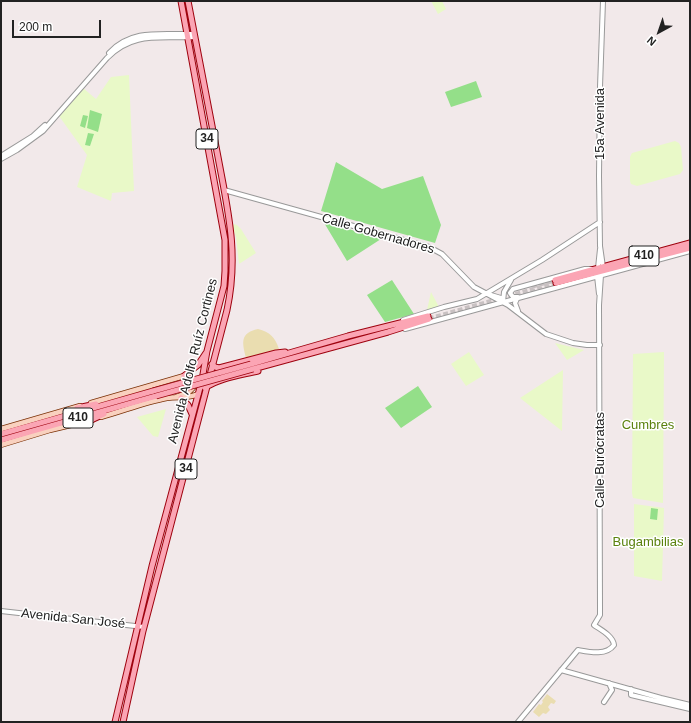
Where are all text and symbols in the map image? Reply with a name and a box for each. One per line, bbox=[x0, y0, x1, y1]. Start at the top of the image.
scale bar bbox=[14, 12, 103, 38]
north arrow bbox=[639, 12, 679, 52]
text: 200 m bbox=[19, 20, 52, 34]
text: N bbox=[644, 34, 658, 48]
street label: 15a Avenida bbox=[592, 88, 608, 160]
road number: 34 bbox=[196, 129, 218, 149]
street label: Calle Gobernadores bbox=[320, 210, 436, 258]
road number: 410 bbox=[629, 246, 659, 266]
street label: Avenida Adolfo Ruíz Cortines bbox=[165, 277, 221, 445]
road number: 410 bbox=[63, 408, 93, 428]
street label: Calle Burócratas bbox=[592, 412, 608, 508]
park label: Cumbres bbox=[622, 417, 674, 433]
road number: 34 bbox=[175, 459, 197, 479]
park label: Bugambilias bbox=[613, 534, 683, 550]
street label: Avenida San José bbox=[20, 606, 126, 632]

